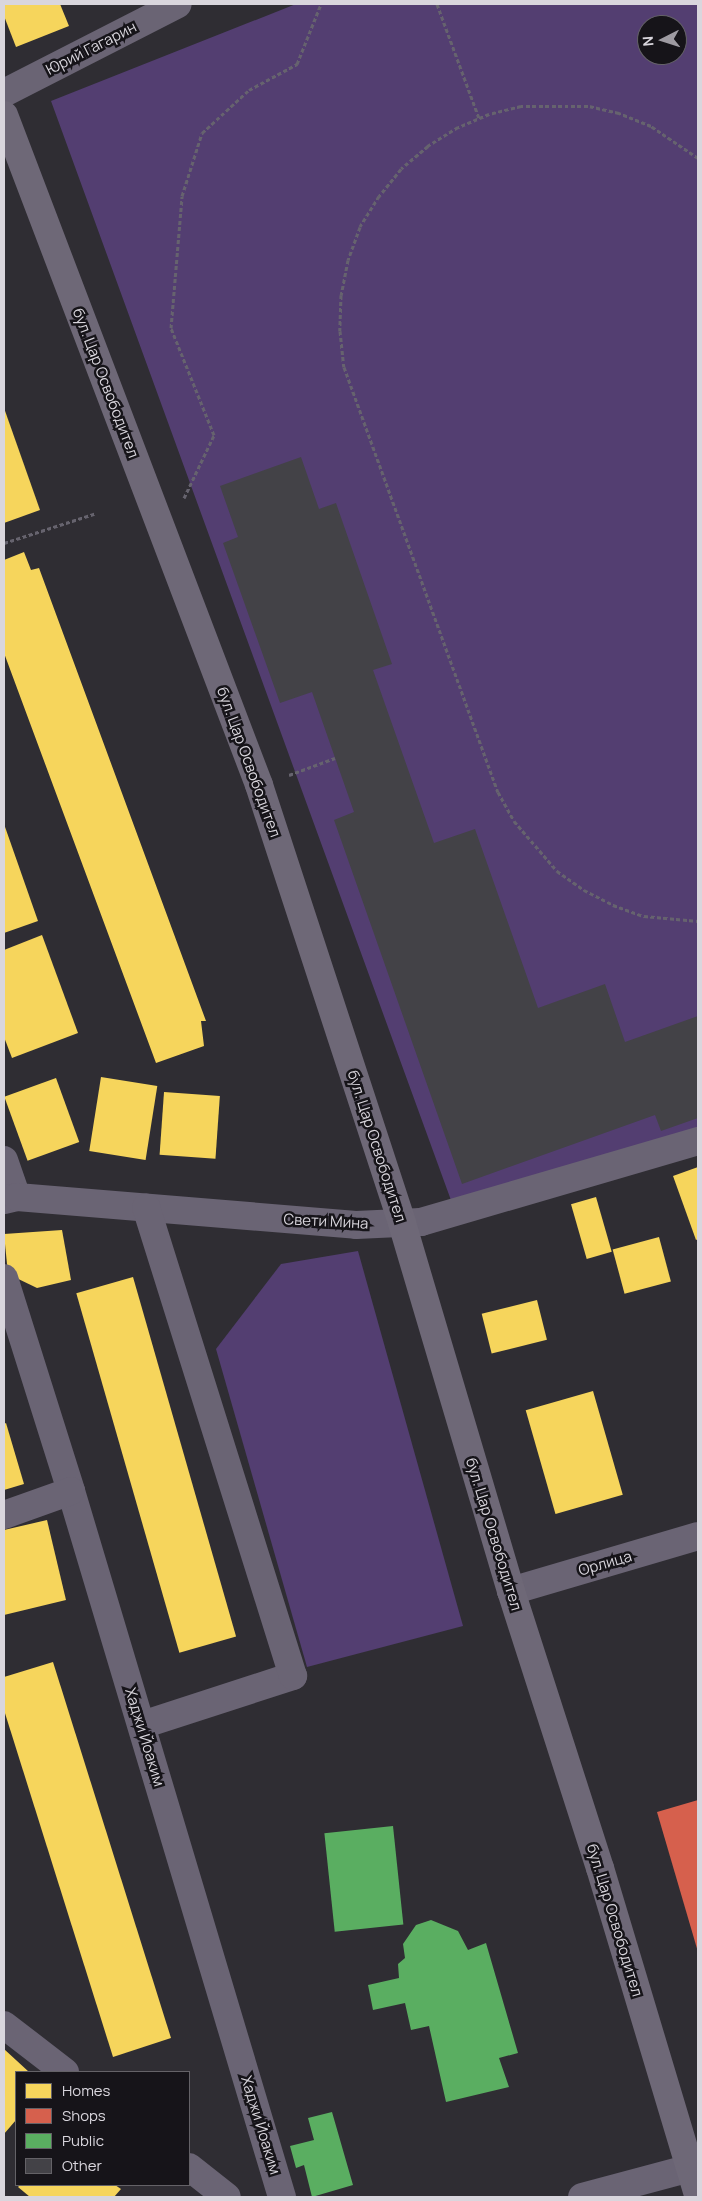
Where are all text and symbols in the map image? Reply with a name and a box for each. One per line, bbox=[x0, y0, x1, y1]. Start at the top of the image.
north arrow bbox=[637, 15, 687, 65]
street label: Юрий Гагарин bbox=[43, 17, 139, 79]
text: N bbox=[638, 35, 657, 47]
street label: бул. Цар Освободител bbox=[69, 306, 143, 460]
street label: бул. Цар Освободител bbox=[213, 684, 285, 840]
street label: бул. Цар Освободител bbox=[344, 1068, 410, 1224]
street label: Свети Мина bbox=[283, 1210, 369, 1232]
street label: бул. Цар Освободител bbox=[462, 1456, 526, 1612]
street label: Орлица bbox=[576, 1547, 634, 1579]
street label: Хаджи Йоаким bbox=[121, 1685, 169, 1789]
street label: бул. Цар Освободител bbox=[583, 1842, 647, 1998]
legend bbox=[15, 2071, 190, 2186]
street label: Хаджи Йоаким bbox=[237, 2073, 285, 2177]
text: Homes bbox=[62, 2080, 110, 2101]
text: Shops bbox=[62, 2105, 106, 2126]
text: Public bbox=[62, 2130, 104, 2151]
text: Other bbox=[62, 2155, 102, 2176]

